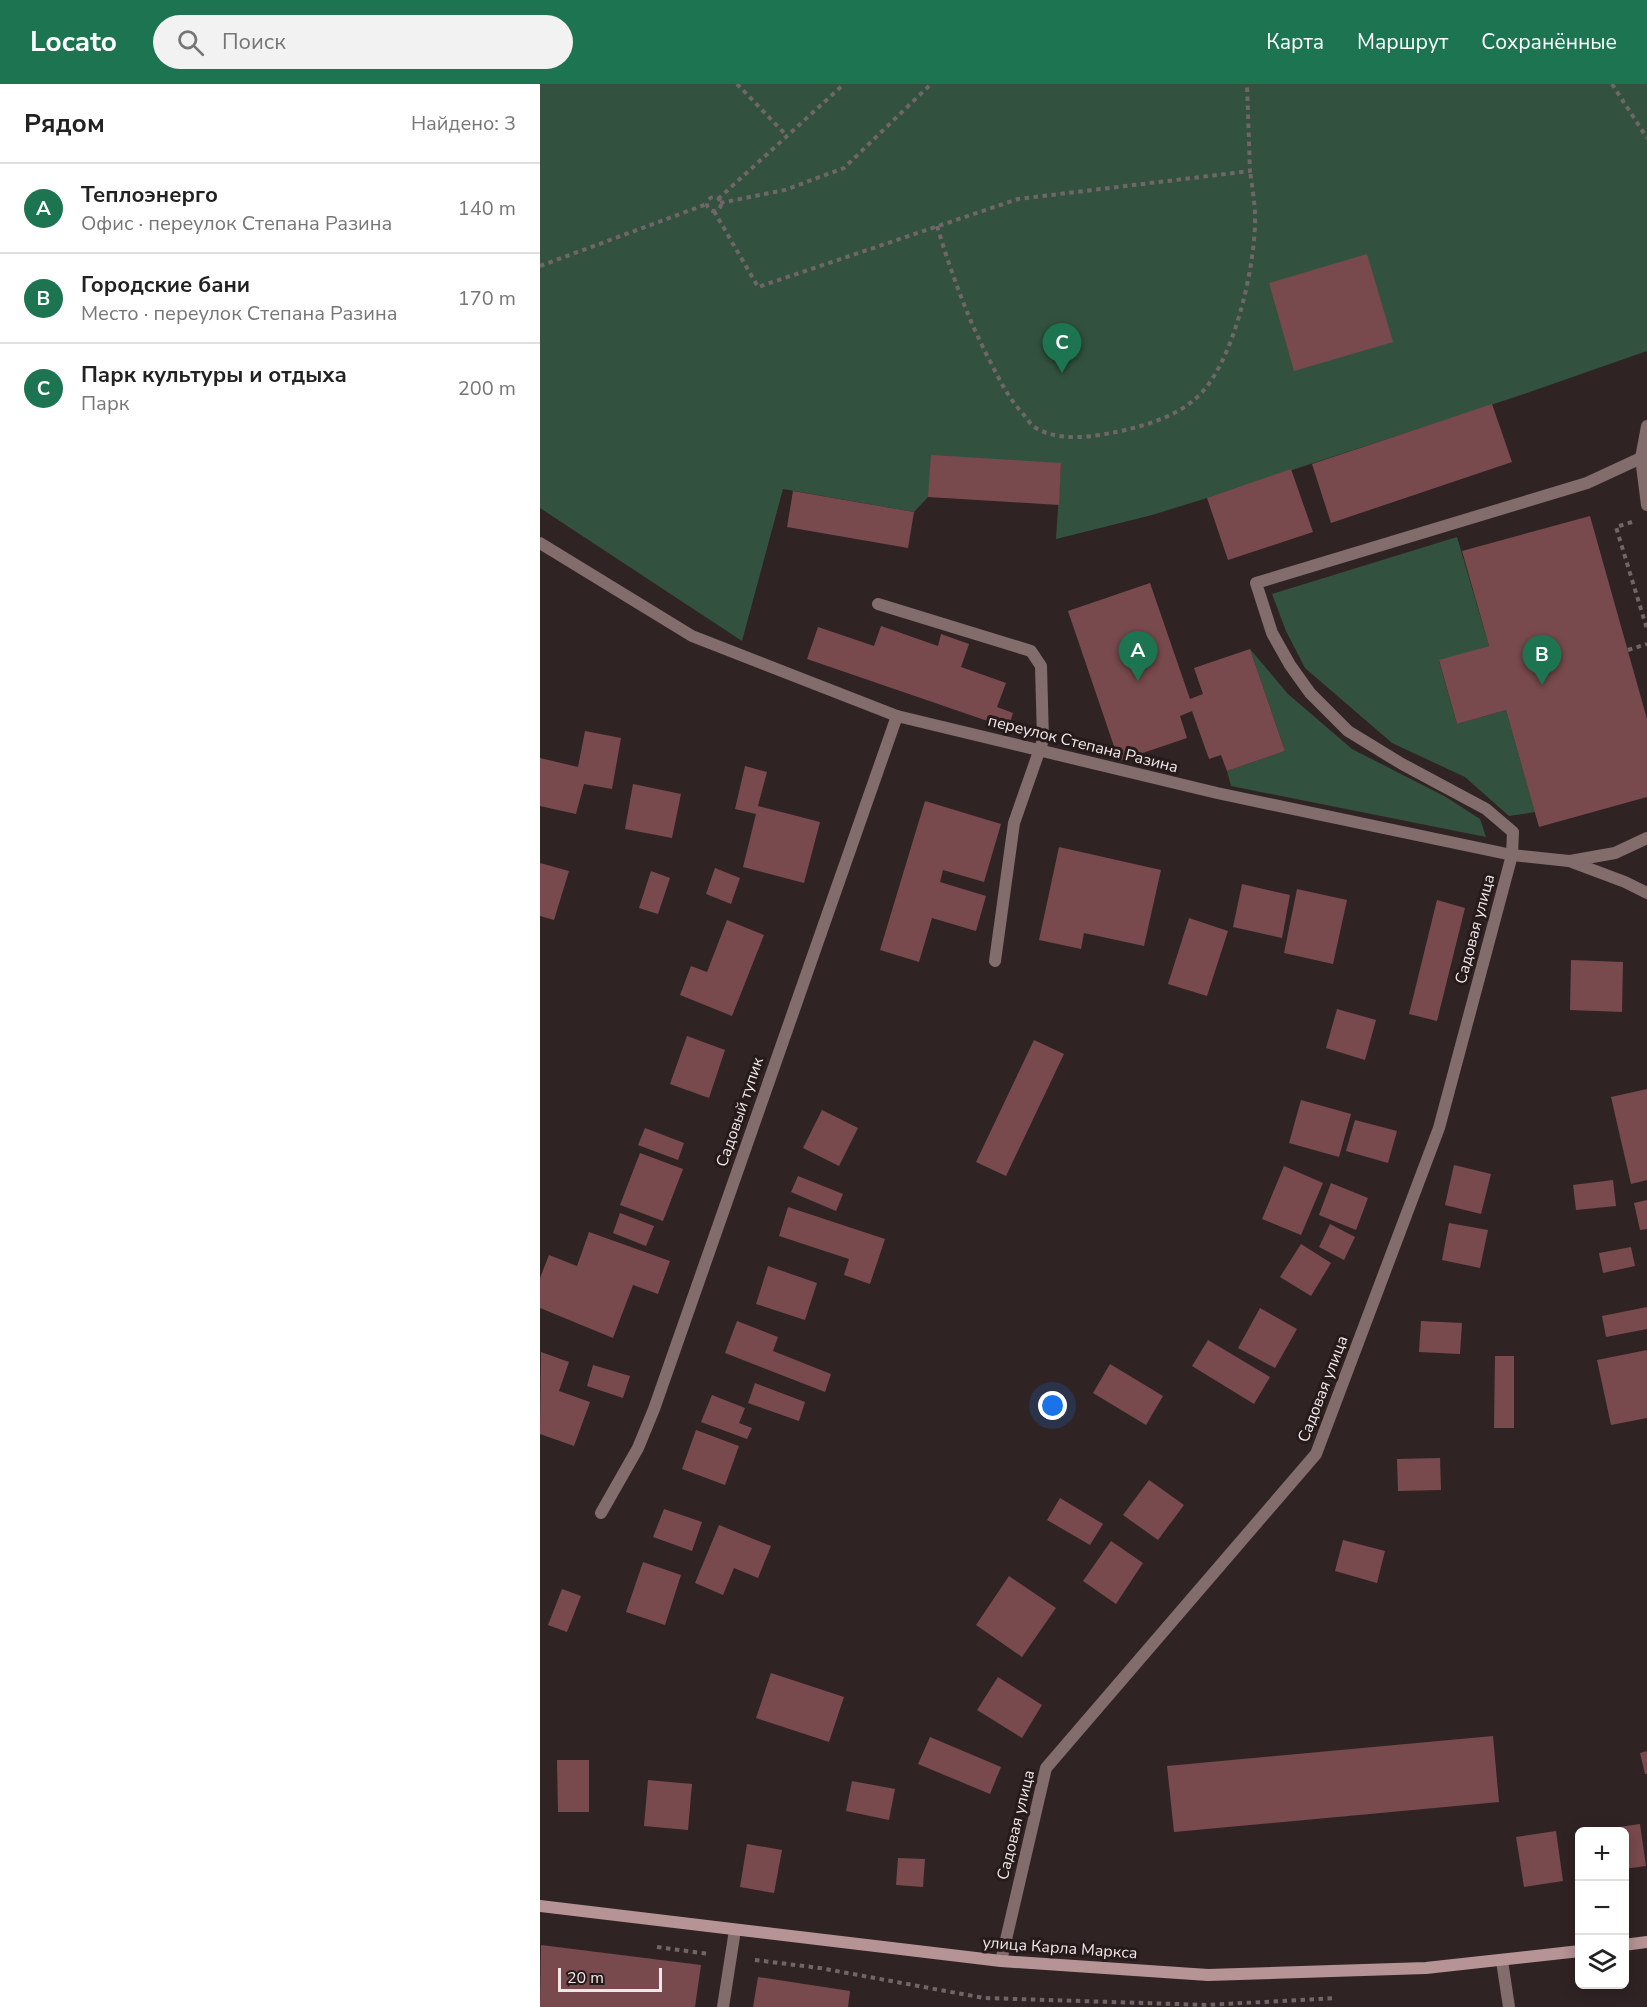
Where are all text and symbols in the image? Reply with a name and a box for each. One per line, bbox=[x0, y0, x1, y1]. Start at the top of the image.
search box bbox=[153, 15, 573, 69]
text: Locato bbox=[30, 23, 117, 61]
icon: search bbox=[174, 26, 207, 59]
text: Поиск bbox=[222, 27, 286, 57]
text: Карта bbox=[1266, 28, 1324, 56]
text: Маршрут bbox=[1357, 28, 1448, 56]
text: Сохранённые bbox=[1481, 28, 1617, 56]
text: Рядом bbox=[24, 106, 105, 141]
text: Найдено: 3 bbox=[411, 110, 516, 137]
text: Теплоэнерго bbox=[81, 180, 218, 210]
text: A bbox=[36, 195, 51, 222]
text: 140 m bbox=[458, 195, 516, 222]
text: Офис · переулок Степана Разина bbox=[81, 210, 392, 237]
text: Городские бани bbox=[81, 270, 250, 300]
text: B bbox=[37, 285, 50, 312]
text: 170 m bbox=[458, 285, 516, 312]
text: Место · переулок Степана Разина bbox=[81, 300, 397, 327]
pin: C bbox=[1042, 324, 1082, 373]
text: Парк культуры и отдыха bbox=[81, 360, 347, 390]
text: C bbox=[37, 375, 50, 402]
text: 200 m bbox=[458, 375, 516, 402]
text: Парк bbox=[81, 390, 129, 417]
pin: A bbox=[1118, 632, 1158, 681]
pin: B bbox=[1522, 636, 1562, 685]
street label: переулок Степана Разина bbox=[986, 710, 1180, 778]
street label: Садовая улица bbox=[1450, 872, 1500, 986]
street label: Садовый тупик bbox=[711, 1054, 769, 1170]
street label: Садовая улица bbox=[1293, 1333, 1353, 1445]
your location bbox=[1038, 1391, 1067, 1420]
street label: Садовая улица bbox=[992, 1768, 1040, 1882]
map controls bbox=[1575, 1827, 1629, 1989]
button: + bbox=[1575, 1827, 1629, 1881]
button: − bbox=[1575, 1881, 1629, 1935]
street label: улица Карла Маркса bbox=[982, 1932, 1138, 1964]
button: layers bbox=[1575, 1935, 1629, 1989]
scale bar bbox=[558, 1965, 662, 1992]
text: 20 m bbox=[567, 1967, 604, 1989]

